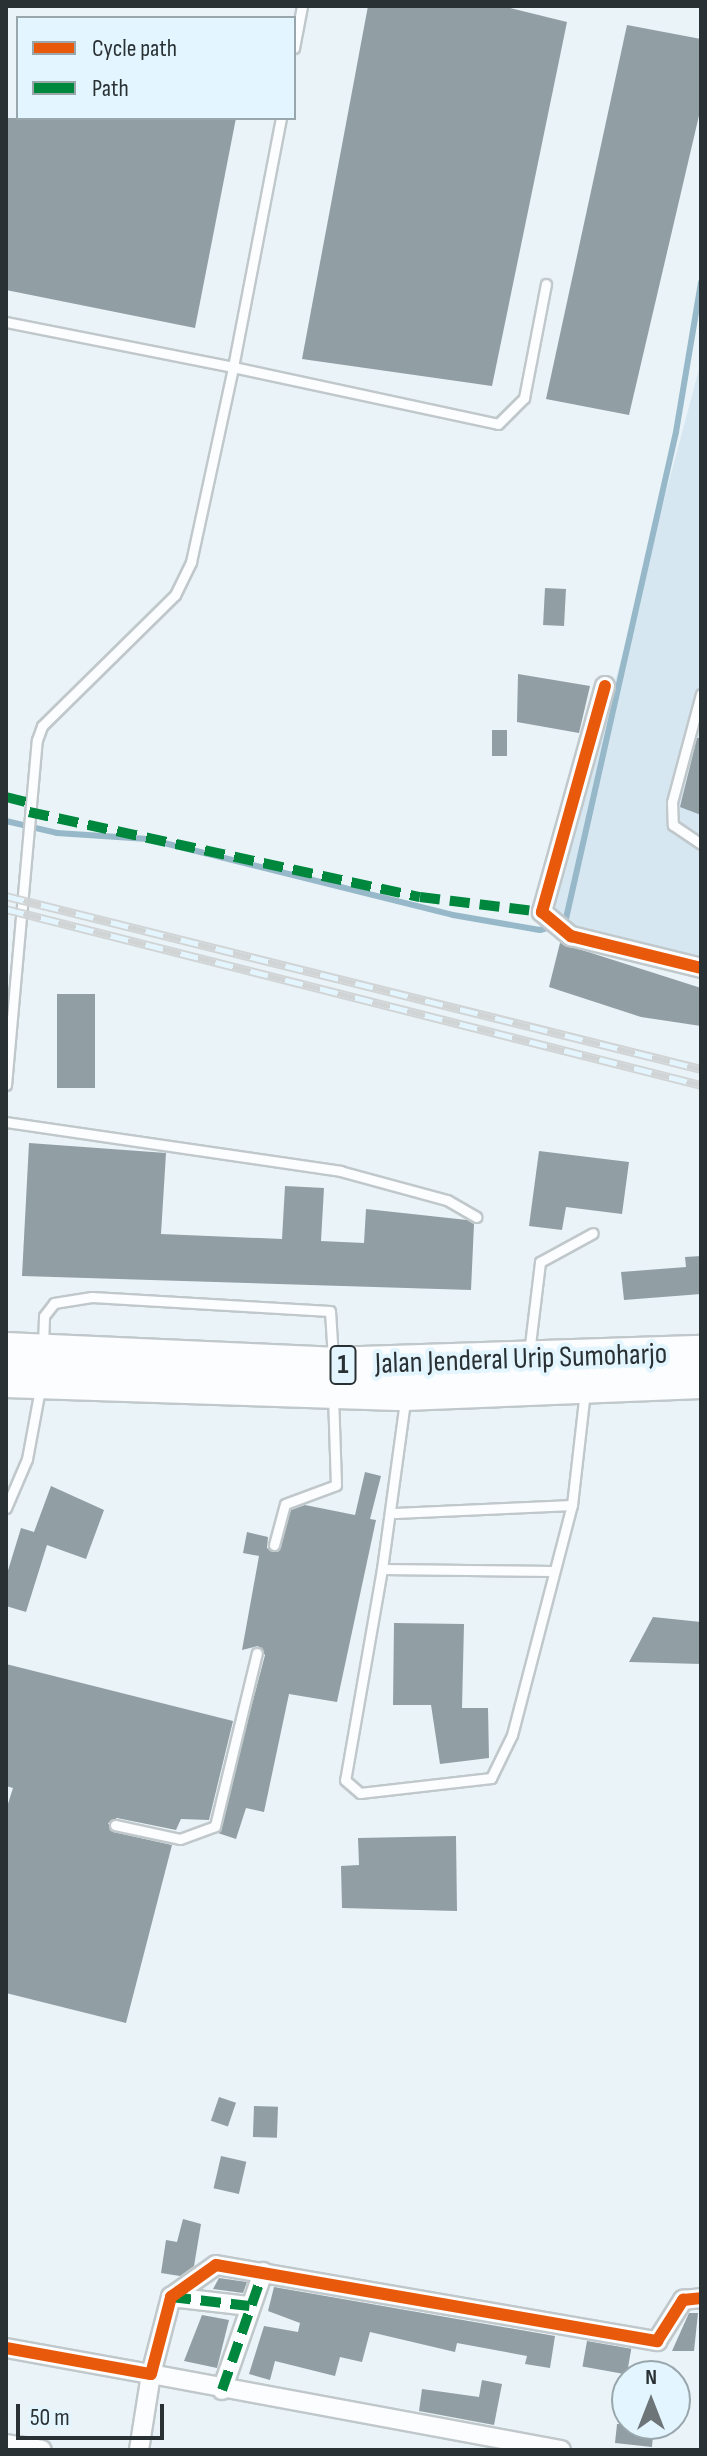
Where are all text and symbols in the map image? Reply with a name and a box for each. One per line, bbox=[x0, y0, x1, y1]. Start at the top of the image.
legend bbox=[16, 16, 296, 120]
text: Cycle path bbox=[92, 34, 177, 63]
text: Path bbox=[92, 74, 129, 103]
street label: Jalan Jenderal Urip Sumoharjo bbox=[374, 1336, 668, 1382]
road number: 1 bbox=[329, 1341, 357, 1389]
north arrow bbox=[611, 2360, 691, 2440]
text: N bbox=[645, 2364, 657, 2391]
scale bar bbox=[20, 2388, 168, 2438]
text: 50 m bbox=[30, 2403, 70, 2432]

